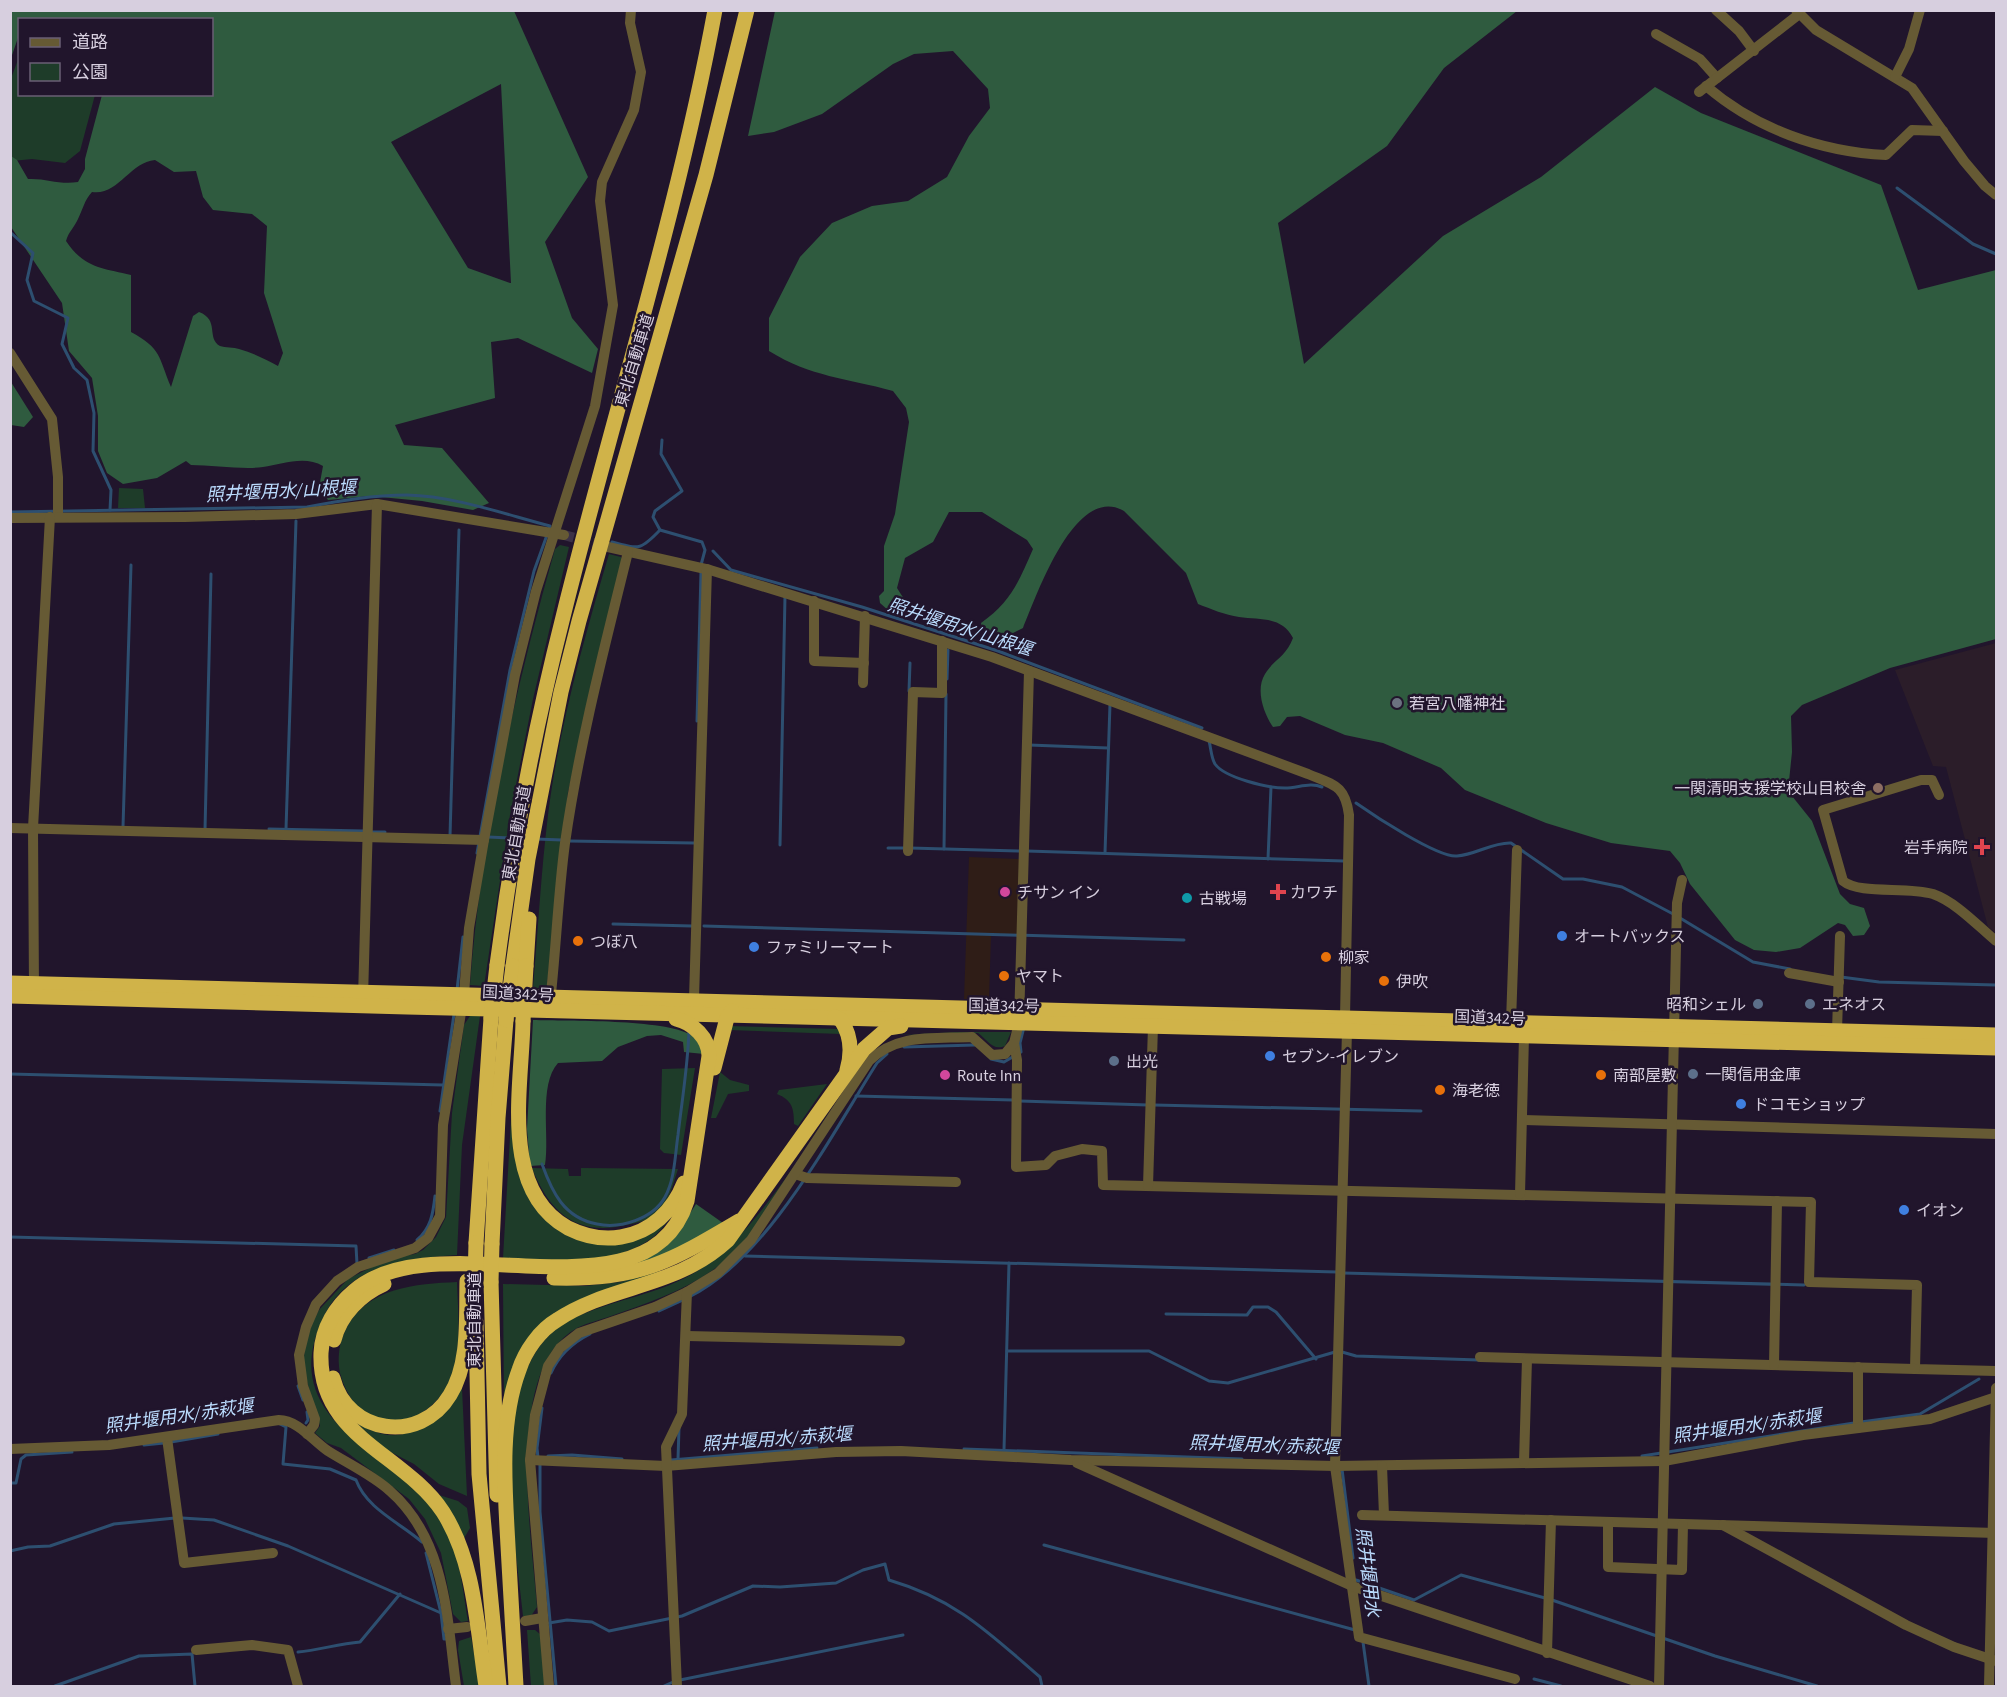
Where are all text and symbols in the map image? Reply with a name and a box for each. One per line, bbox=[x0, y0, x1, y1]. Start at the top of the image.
legend bbox=[18, 18, 213, 96]
text: 道路 bbox=[72, 30, 108, 55]
text: 公園 bbox=[72, 60, 108, 85]
street label: 東北自動車道 bbox=[610, 311, 660, 409]
water label: 照井堰用水/山根堰 bbox=[205, 475, 360, 508]
water label: 照井堰用水/山根堰 bbox=[885, 592, 1038, 663]
place label: 若宮八幡神社 bbox=[1409, 693, 1505, 715]
marker: 若宮八幡神社 bbox=[1390, 696, 1404, 710]
place label: 一関清明支援学校山目校舎 bbox=[1674, 778, 1866, 800]
marker: 一関清明支援学校山目校舎 bbox=[1871, 781, 1885, 795]
street label: 東北自動車道 bbox=[498, 784, 536, 882]
place label: 岩手病院 bbox=[1904, 837, 1968, 859]
marker: 岩手病院 bbox=[1973, 838, 1991, 856]
place label: チサン イン bbox=[1017, 882, 1100, 904]
place label: カワチ bbox=[1290, 882, 1338, 904]
marker: チサン イン bbox=[998, 885, 1012, 899]
marker: カワチ bbox=[1271, 885, 1285, 899]
place label: 古戦場 bbox=[1199, 888, 1247, 910]
marker: 古戦場 bbox=[1180, 891, 1194, 905]
place label: オートバックス bbox=[1574, 926, 1686, 948]
marker: オートバックス bbox=[1555, 929, 1569, 943]
place label: つぼ八 bbox=[590, 931, 638, 953]
marker: つぼ八 bbox=[571, 934, 585, 948]
place label: ファミリーマート bbox=[766, 937, 894, 959]
marker: ファミリーマート bbox=[747, 940, 761, 954]
place label: 柳家 bbox=[1338, 947, 1370, 969]
marker: 柳家 bbox=[1319, 950, 1333, 964]
place label: ヤマト bbox=[1016, 966, 1064, 988]
marker: ヤマト bbox=[997, 969, 1011, 983]
place label: 伊吹 bbox=[1396, 971, 1428, 993]
marker: 伊吹 bbox=[1377, 974, 1391, 988]
street label: 国道342号 bbox=[481, 981, 554, 1007]
street label: 国道342号 bbox=[968, 994, 1040, 1018]
place label: 昭和シェル bbox=[1666, 994, 1746, 1016]
place label: エネオス bbox=[1822, 994, 1886, 1016]
marker: 昭和シェル bbox=[1751, 997, 1765, 1011]
marker: エネオス bbox=[1803, 997, 1817, 1011]
street label: 国道342号 bbox=[1454, 1006, 1526, 1030]
place label: セブン-イレブン bbox=[1282, 1046, 1399, 1068]
marker: セブン-イレブン bbox=[1263, 1049, 1277, 1063]
place label: 出光 bbox=[1126, 1051, 1158, 1073]
marker: 出光 bbox=[1107, 1054, 1121, 1068]
place label: 一関信用金庫 bbox=[1705, 1064, 1801, 1086]
place label: Route Inn bbox=[957, 1065, 1021, 1087]
place label: 南部屋敷 bbox=[1613, 1065, 1677, 1087]
marker: 一関信用金庫 bbox=[1686, 1067, 1700, 1081]
marker: Route Inn bbox=[938, 1068, 952, 1082]
marker: 南部屋敷 bbox=[1594, 1068, 1608, 1082]
place label: 海老徳 bbox=[1452, 1080, 1500, 1102]
marker: 海老徳 bbox=[1433, 1083, 1447, 1097]
place label: ドコモショップ bbox=[1753, 1094, 1865, 1116]
marker: ドコモショップ bbox=[1734, 1097, 1748, 1111]
place label: イオン bbox=[1916, 1200, 1964, 1222]
marker: イオン bbox=[1897, 1203, 1911, 1217]
street label: 東北自動車道 bbox=[464, 1272, 486, 1368]
water label: 照井堰用水/赤萩堰 bbox=[103, 1393, 258, 1439]
water label: 照井堰用水/赤萩堰 bbox=[1671, 1403, 1826, 1449]
water label: 照井堰用水/赤萩堰 bbox=[701, 1422, 856, 1457]
water label: 照井堰用水/赤萩堰 bbox=[1189, 1430, 1342, 1461]
water label: 照井堰用水 bbox=[1350, 1526, 1386, 1620]

